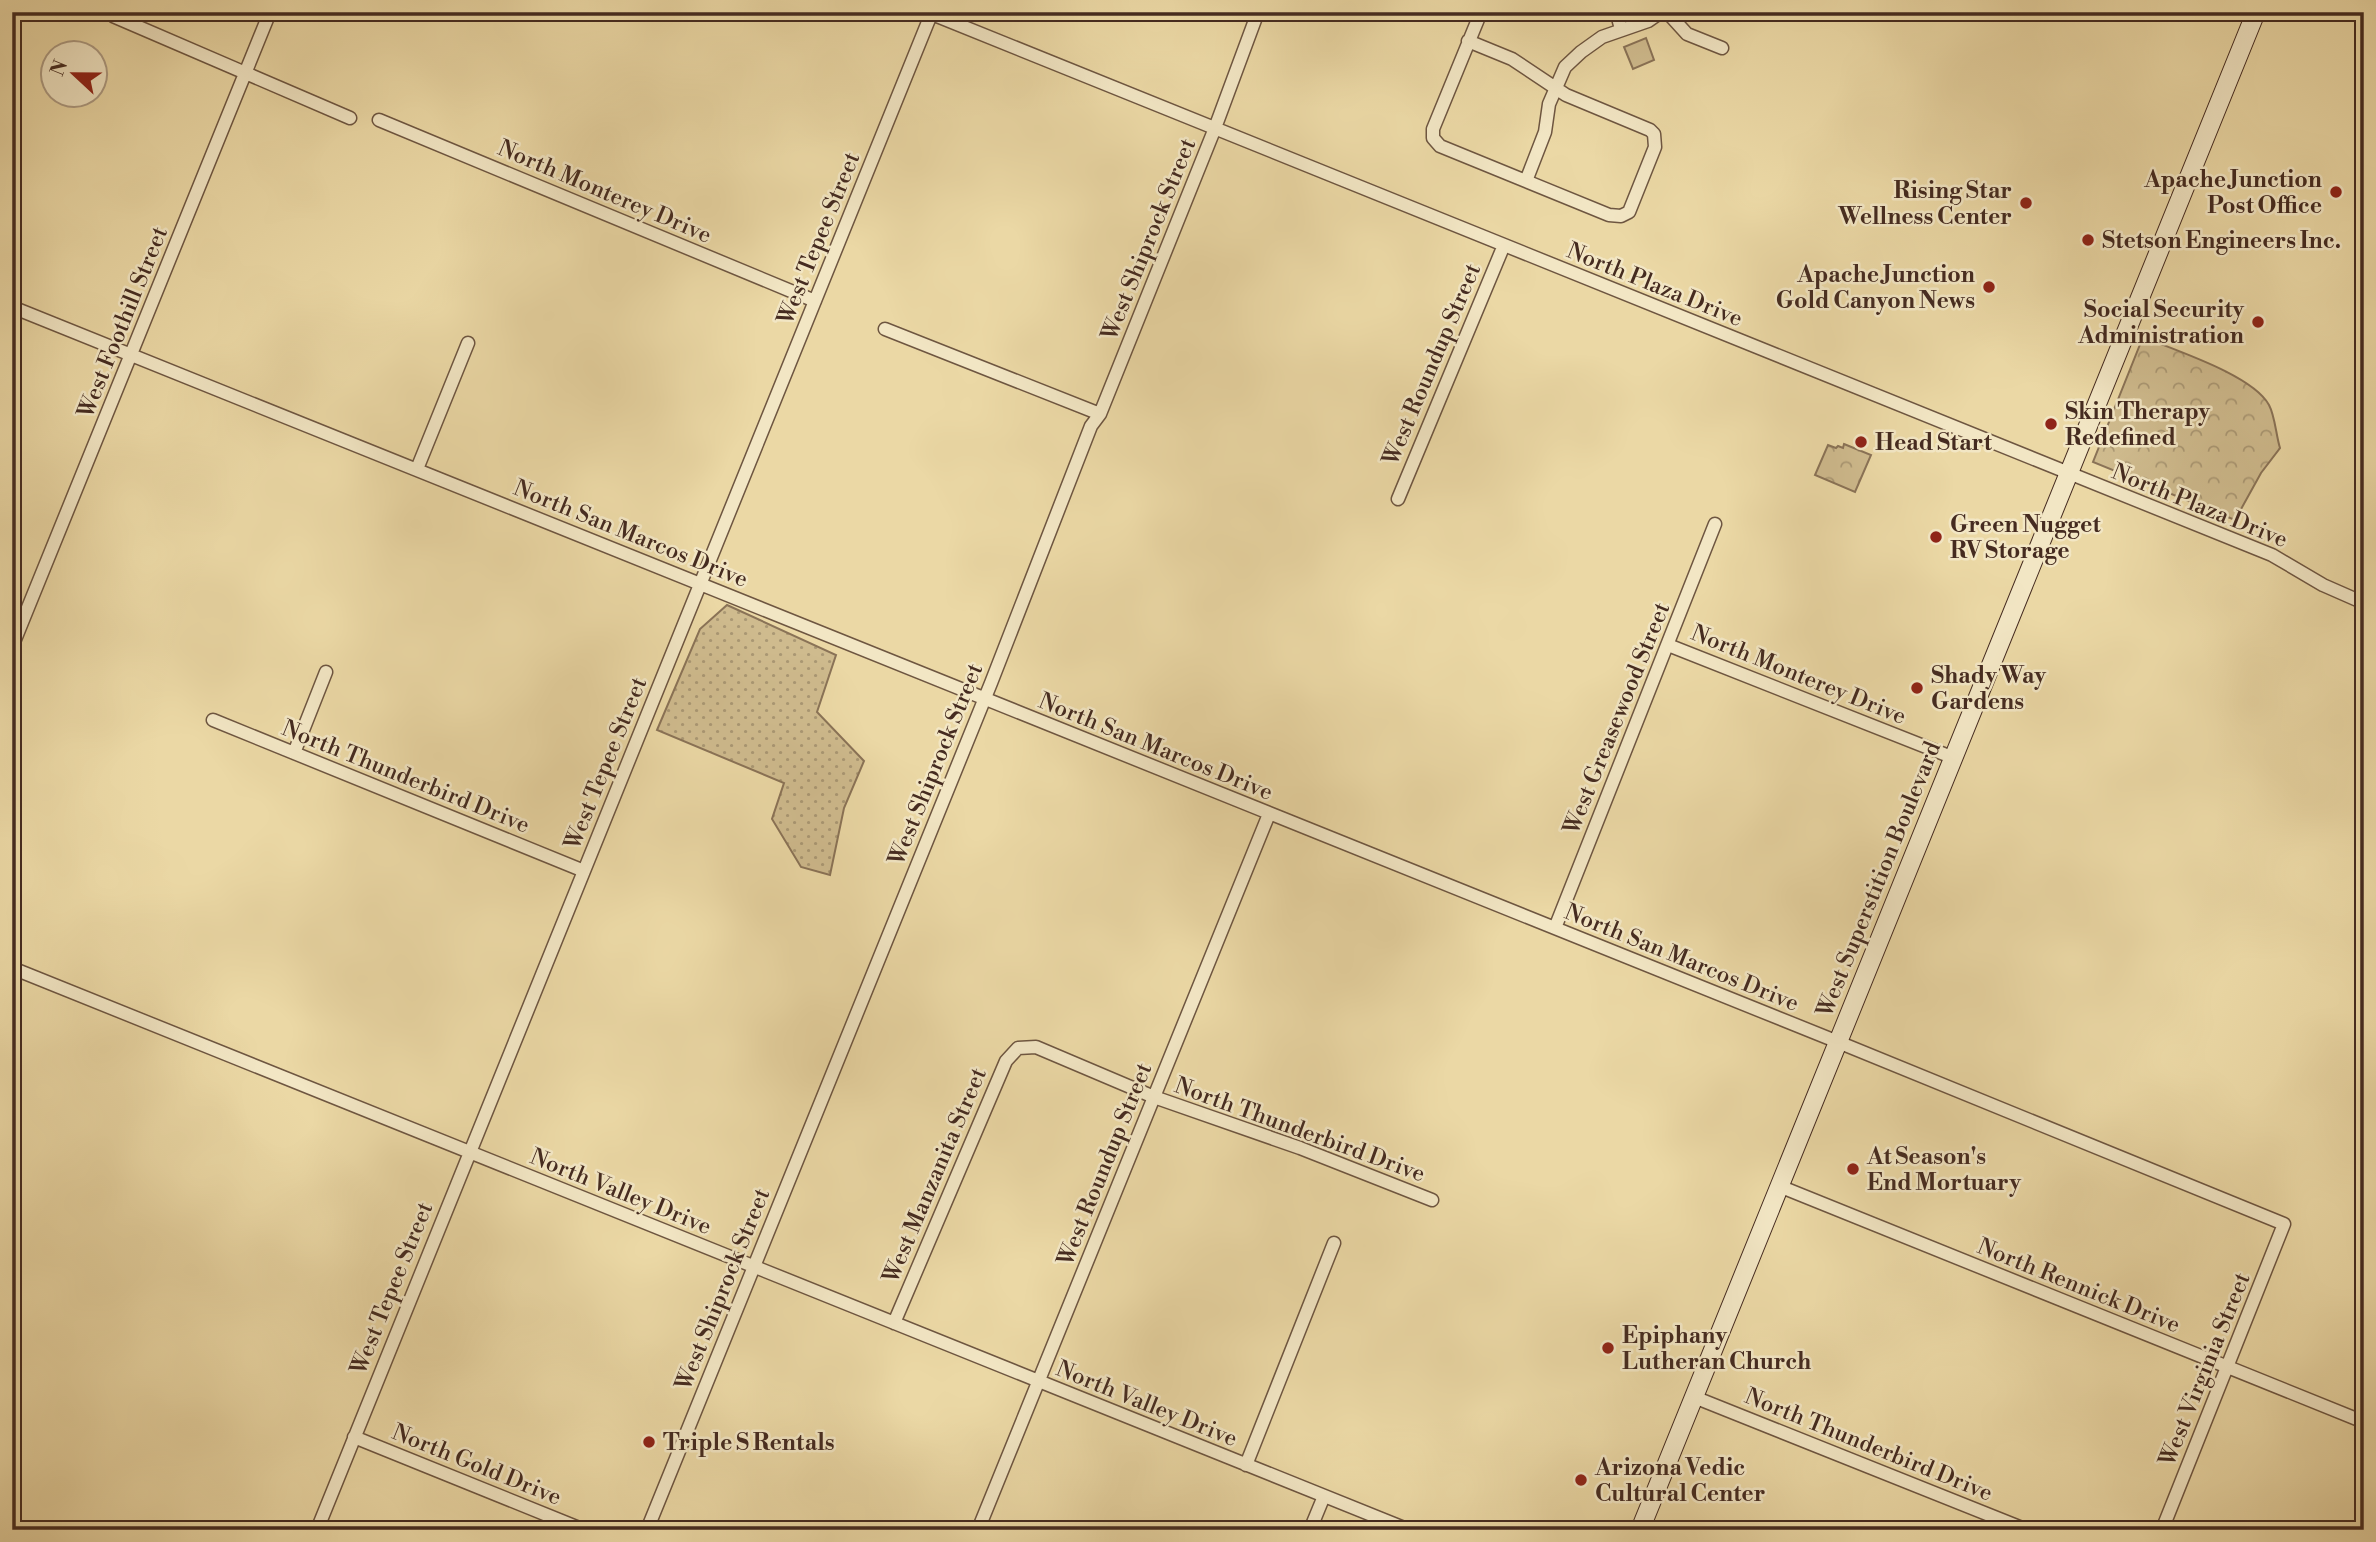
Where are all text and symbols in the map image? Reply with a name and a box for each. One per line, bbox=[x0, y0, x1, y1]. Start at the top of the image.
north arrow bbox=[38, 38, 108, 108]
text: N bbox=[45, 57, 73, 79]
street label: North Monterey Drive bbox=[494, 134, 716, 250]
street label: West Shiprock Street bbox=[1095, 134, 1202, 345]
street label: West Tepee Street bbox=[771, 148, 866, 330]
place label: Apache Junction Post Office bbox=[2143, 166, 2322, 220]
place label: Rising Star Wellness Center bbox=[1837, 177, 2012, 231]
marker: Apache Junction Post Office bbox=[2328, 184, 2344, 200]
marker: Rising Star Wellness Center bbox=[2018, 195, 2034, 211]
street label: West Foothill Street bbox=[71, 223, 174, 423]
place label: Stetson Engineers Inc. bbox=[2102, 227, 2341, 255]
marker: Stetson Engineers Inc. bbox=[2080, 232, 2096, 248]
street label: North Plaza Drive bbox=[1563, 237, 1747, 333]
street label: West Roundup Street bbox=[1376, 259, 1487, 470]
place label: Apache Junction Gold Canyon News bbox=[1776, 261, 1975, 315]
marker: Apache Junction Gold Canyon News bbox=[1981, 279, 1997, 295]
place label: Social Security Administration bbox=[2077, 296, 2244, 350]
marker: Social Security Administration bbox=[2250, 314, 2266, 330]
place label: Skin Therapy Redefined bbox=[2065, 398, 2211, 452]
marker: Skin Therapy Redefined bbox=[2043, 416, 2059, 432]
place label: Head Start bbox=[1875, 429, 1993, 457]
marker: Head Start bbox=[1853, 434, 1869, 450]
street label: North Plaza Drive bbox=[2108, 458, 2292, 554]
street label: North San Marcos Drive bbox=[509, 474, 752, 594]
place label: Green Nugget RV Storage bbox=[1950, 511, 2101, 565]
marker: Green Nugget RV Storage bbox=[1928, 529, 1944, 545]
street label: West Greasewood Street bbox=[1557, 598, 1676, 839]
street label: North Monterey Drive bbox=[1687, 619, 1910, 731]
street label: West Shiprock Street bbox=[882, 659, 989, 870]
place label: Shady Way Gardens bbox=[1931, 662, 2047, 716]
street label: West Tepee Street bbox=[558, 673, 653, 855]
marker: Shady Way Gardens bbox=[1909, 680, 1925, 696]
street label: North San Marcos Drive bbox=[1034, 687, 1277, 807]
street label: North Thunderbird Drive bbox=[278, 714, 534, 839]
street label: West Superstition Boulevard bbox=[1810, 738, 1947, 1022]
street label: North San Marcos Drive bbox=[1560, 898, 1803, 1018]
street label: West Roundup Street bbox=[1051, 1059, 1158, 1271]
street label: West Manzanita Street bbox=[877, 1064, 993, 1288]
street label: North Thunderbird Drive bbox=[1170, 1072, 1429, 1188]
street label: North Valley Drive bbox=[526, 1143, 715, 1241]
place label: At Season's End Mortuary bbox=[1866, 1143, 2021, 1197]
marker: At Season's End Mortuary bbox=[1845, 1161, 1861, 1177]
street label: West Shiprock Street bbox=[669, 1184, 776, 1395]
street label: West Tepee Street bbox=[344, 1198, 439, 1380]
street label: North Rennick Drive bbox=[1973, 1232, 2184, 1339]
street label: West Virginia Street bbox=[2153, 1269, 2257, 1471]
place label: Epiphany Lutheran Church bbox=[1622, 1322, 1811, 1376]
marker: Epiphany Lutheran Church bbox=[1600, 1340, 1616, 1356]
street label: North Valley Drive bbox=[1052, 1355, 1241, 1453]
street label: North Thunderbird Drive bbox=[1741, 1382, 1997, 1507]
street label: North Gold Drive bbox=[388, 1418, 565, 1512]
place label: Triple S Rentals bbox=[663, 1429, 835, 1457]
marker: Triple S Rentals bbox=[641, 1434, 657, 1450]
place label: Arizona Vedic Cultural Center bbox=[1594, 1454, 1765, 1508]
marker: Arizona Vedic Cultural Center bbox=[1573, 1472, 1589, 1488]

